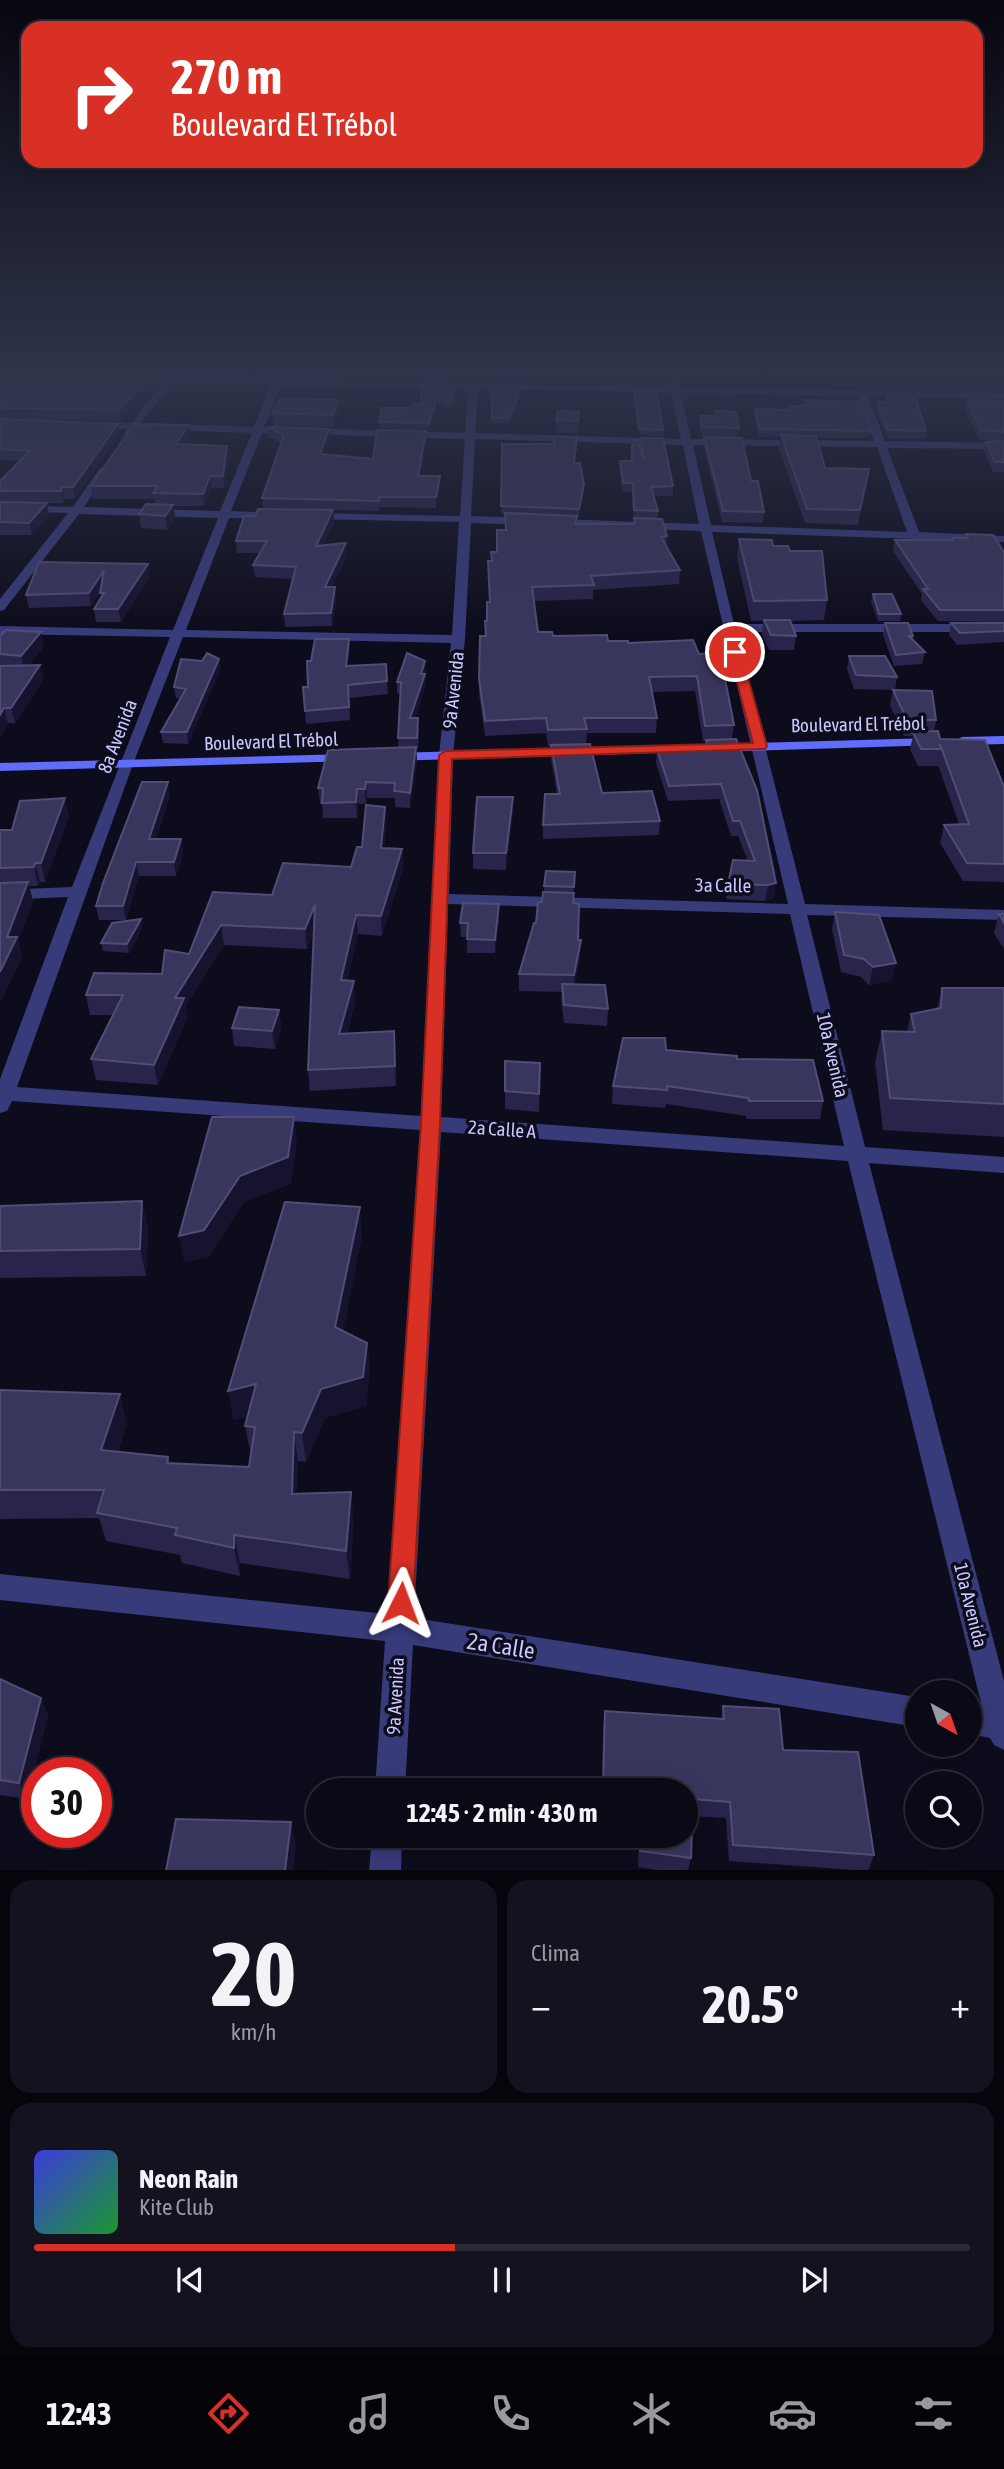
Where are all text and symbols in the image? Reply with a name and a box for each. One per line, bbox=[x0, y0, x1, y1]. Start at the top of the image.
text: 270 m bbox=[171, 48, 282, 104]
icon: right bbox=[56, 49, 147, 140]
text: Boulevard El Trébol bbox=[171, 106, 397, 143]
pin bbox=[705, 622, 765, 682]
icon: arrive bbox=[716, 633, 754, 671]
street label: 9a Avenida bbox=[438, 650, 468, 730]
street label: 8a Avenida bbox=[93, 696, 141, 776]
street label: Boulevard El Trébol bbox=[791, 712, 925, 736]
street label: Boulevard El Trébol bbox=[204, 728, 338, 754]
street label: 3a Calle bbox=[695, 874, 751, 896]
street label: 10a Avenida bbox=[813, 1010, 853, 1100]
street label: 2a Calle A bbox=[467, 1116, 537, 1142]
street label: 10a Avenida bbox=[950, 1560, 992, 1650]
position arrow bbox=[364, 1566, 438, 1640]
street label: 2a Calle bbox=[465, 1628, 537, 1664]
street label: 9a Avenida bbox=[382, 1657, 408, 1735]
north arrow bbox=[905, 1680, 982, 1757]
map controls bbox=[905, 1680, 982, 1848]
speed limit sign: 30 bbox=[21, 1757, 112, 1848]
button: search bbox=[905, 1771, 982, 1848]
text: 12:45 · 2 min · 430 m bbox=[407, 1798, 597, 1828]
text: 20 bbox=[211, 1921, 296, 2025]
text: Clima bbox=[531, 1940, 580, 1966]
text: 20.5° bbox=[702, 1974, 799, 2034]
text: − bbox=[531, 1983, 551, 2026]
text: + bbox=[950, 1983, 970, 2026]
text: km/h bbox=[231, 2019, 276, 2045]
text: Neon Rain bbox=[139, 2164, 238, 2194]
text: Kite Club bbox=[139, 2194, 214, 2220]
icon: previous bbox=[171, 2261, 209, 2299]
icon: pause bbox=[483, 2261, 521, 2299]
icon: next bbox=[795, 2261, 833, 2299]
icon: directions bbox=[204, 2389, 253, 2438]
icon: music bbox=[345, 2389, 394, 2438]
icon: phone bbox=[486, 2389, 535, 2438]
icon: climate bbox=[627, 2389, 676, 2438]
icon: car bbox=[768, 2389, 817, 2438]
icon: filters bbox=[909, 2389, 958, 2438]
text: 12:43 bbox=[46, 2395, 112, 2432]

